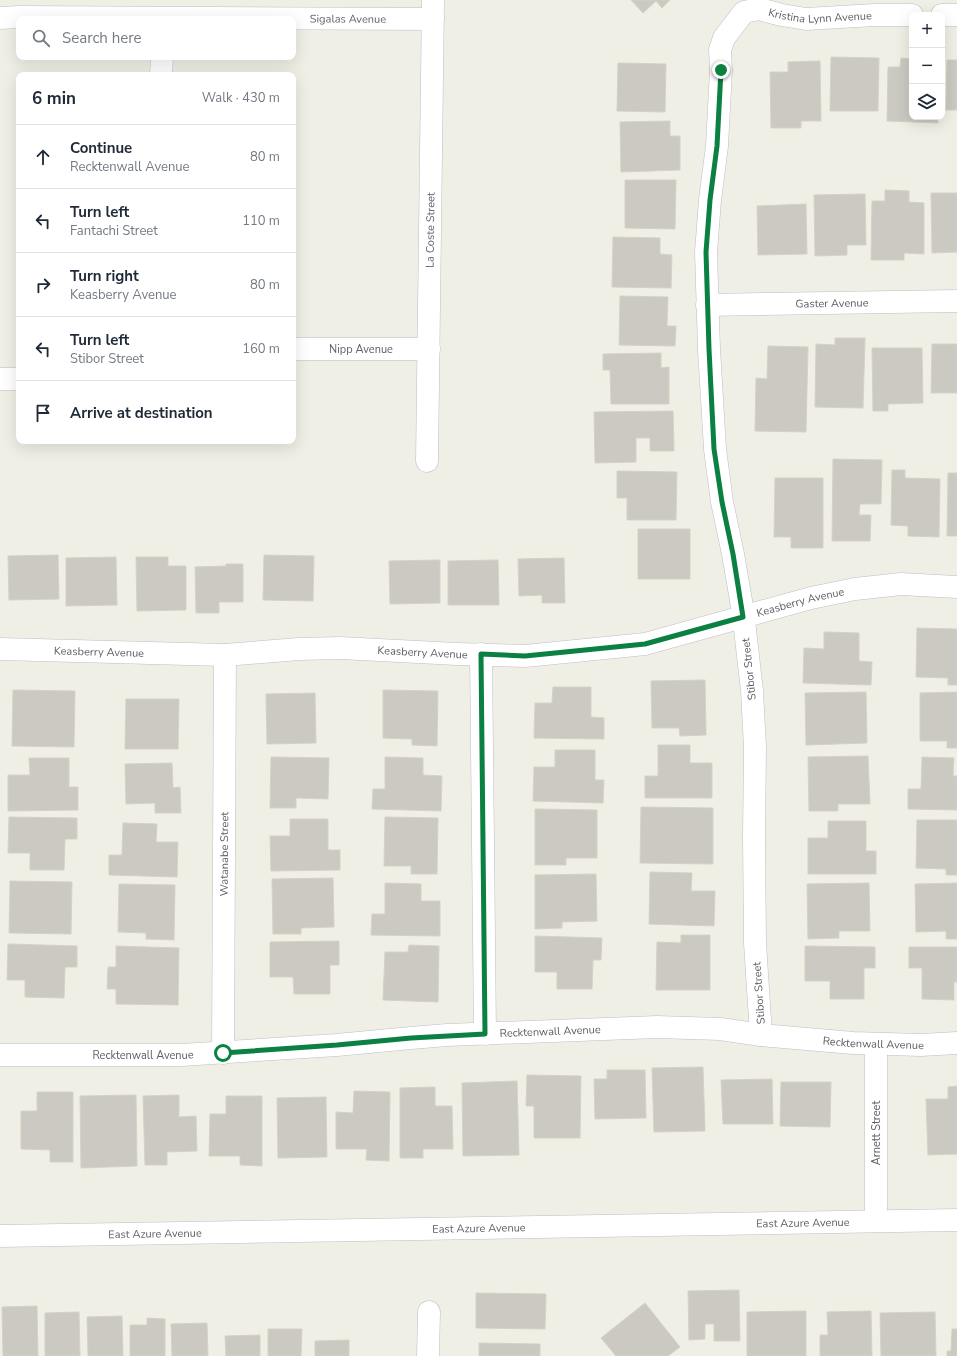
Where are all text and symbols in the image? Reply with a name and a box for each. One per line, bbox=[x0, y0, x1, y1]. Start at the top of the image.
street label: Kristina Lynn Avenue bbox=[767, 4, 872, 27]
street label: Sigalas Avenue bbox=[310, 11, 386, 26]
map controls bbox=[909, 12, 945, 120]
button: + bbox=[909, 12, 945, 48]
search box bbox=[16, 16, 296, 60]
icon: search bbox=[30, 27, 52, 49]
text: Search here bbox=[62, 28, 142, 48]
button: − bbox=[909, 48, 945, 84]
route end bbox=[712, 61, 730, 79]
button: layers bbox=[909, 84, 945, 120]
text: 6 min bbox=[32, 87, 76, 110]
text: Walk · 430 m bbox=[202, 89, 280, 107]
text: Continue bbox=[70, 138, 132, 158]
icon: ahead bbox=[32, 146, 54, 168]
text: 80 m bbox=[250, 148, 280, 166]
text: Recktenwall Avenue bbox=[70, 158, 190, 176]
street label: La Coste Street bbox=[422, 192, 438, 268]
text: Turn left bbox=[70, 202, 129, 222]
icon: left bbox=[32, 210, 54, 232]
text: 110 m bbox=[242, 212, 280, 230]
text: Fantachi Street bbox=[70, 222, 158, 240]
text: Turn right bbox=[70, 266, 139, 286]
icon: right bbox=[32, 274, 54, 296]
text: 80 m bbox=[250, 276, 280, 294]
text: Keasberry Avenue bbox=[70, 286, 177, 304]
street label: Gaster Avenue bbox=[795, 295, 869, 311]
text: Turn left bbox=[70, 330, 129, 350]
icon: left bbox=[32, 338, 54, 360]
text: 160 m bbox=[242, 340, 280, 358]
street label: Nipp Avenue bbox=[329, 342, 393, 357]
text: Stibor Street bbox=[70, 350, 144, 368]
icon: arrive bbox=[32, 402, 54, 424]
text: Arrive at destination bbox=[70, 403, 213, 423]
street label: Keasberry Avenue bbox=[755, 584, 846, 620]
street label: Stibor Street bbox=[738, 637, 760, 701]
street label: Keasberry Avenue bbox=[377, 642, 468, 662]
street label: Keasberry Avenue bbox=[54, 643, 144, 660]
street label: Watanabe Street bbox=[216, 812, 232, 896]
street label: Stibor Street bbox=[749, 961, 769, 1025]
street label: Recktenwall Avenue bbox=[499, 1022, 601, 1040]
street label: Recktenwall Avenue bbox=[822, 1033, 924, 1053]
route start bbox=[214, 1044, 232, 1062]
street label: Recktenwall Avenue bbox=[92, 1047, 194, 1063]
street label: Arnett Street bbox=[869, 1101, 884, 1165]
street label: East Azure Avenue bbox=[756, 1214, 850, 1231]
street label: East Azure Avenue bbox=[432, 1220, 526, 1236]
street label: East Azure Avenue bbox=[108, 1225, 202, 1242]

